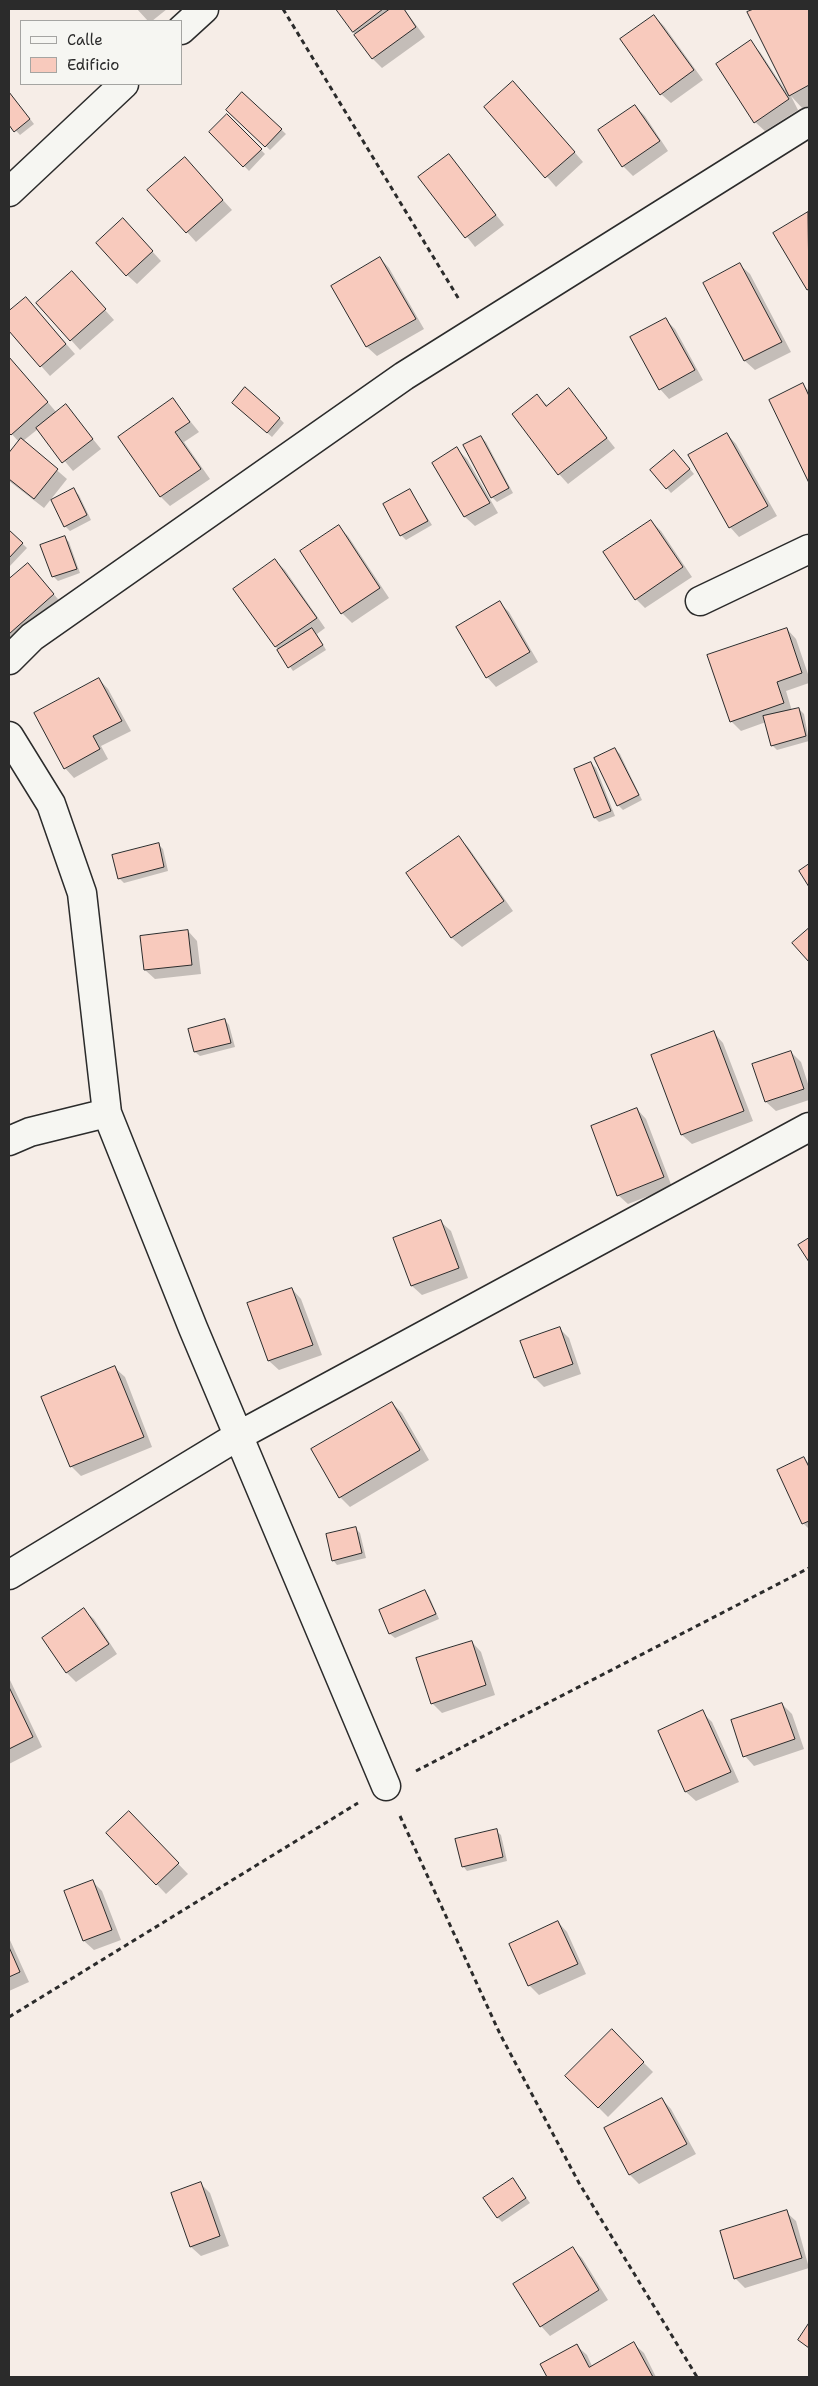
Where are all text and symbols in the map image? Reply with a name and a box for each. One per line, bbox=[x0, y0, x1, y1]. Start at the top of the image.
legend bbox=[20, 20, 182, 85]
text: Calle bbox=[67, 30, 103, 50]
text: Edificio bbox=[67, 55, 119, 75]

